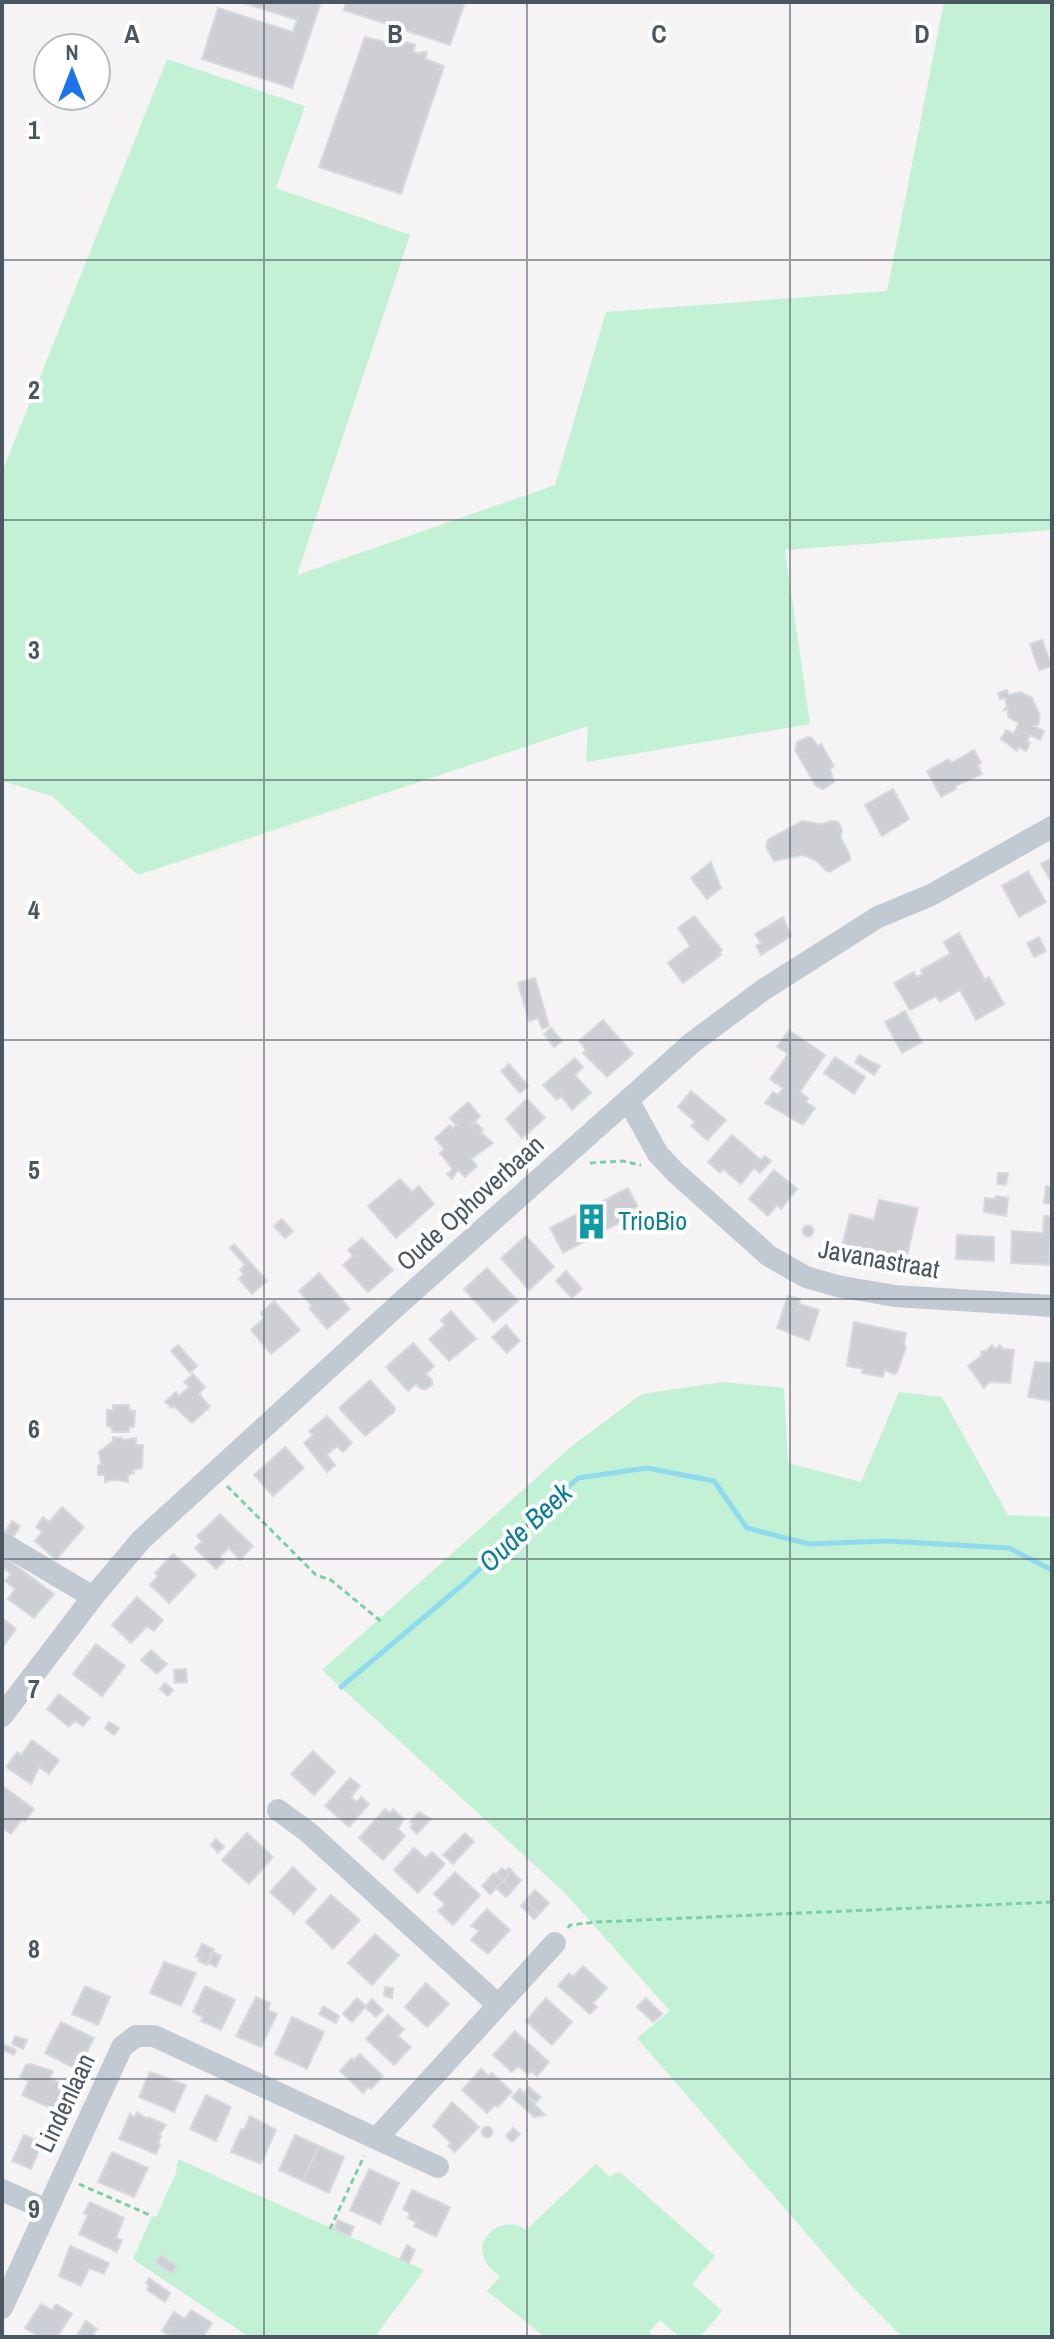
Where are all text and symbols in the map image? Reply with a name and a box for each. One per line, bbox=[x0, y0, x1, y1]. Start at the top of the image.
text: A bbox=[124, 16, 140, 51]
text: B bbox=[387, 16, 403, 51]
text: C bbox=[651, 16, 667, 51]
text: D bbox=[914, 16, 930, 51]
north arrow bbox=[32, 32, 112, 112]
text: N bbox=[65, 37, 79, 67]
text: 1 bbox=[28, 112, 40, 147]
text: 2 bbox=[28, 372, 40, 407]
text: 3 bbox=[28, 632, 40, 667]
text: 4 bbox=[28, 892, 40, 927]
street label: Oude Ophoverbaan bbox=[388, 1127, 551, 1278]
text: 5 bbox=[28, 1152, 40, 1187]
building icon: TrioBio bbox=[573, 1202, 611, 1240]
place label: TrioBio bbox=[618, 1203, 687, 1238]
street label: Javanastraat bbox=[816, 1231, 942, 1286]
text: 6 bbox=[28, 1411, 40, 1446]
water label: Oude Beek bbox=[470, 1473, 581, 1580]
text: 7 bbox=[28, 1671, 40, 1706]
text: 8 bbox=[28, 1931, 40, 1966]
street label: Lindenlaan bbox=[26, 2048, 103, 2158]
text: 9 bbox=[28, 2191, 40, 2226]

